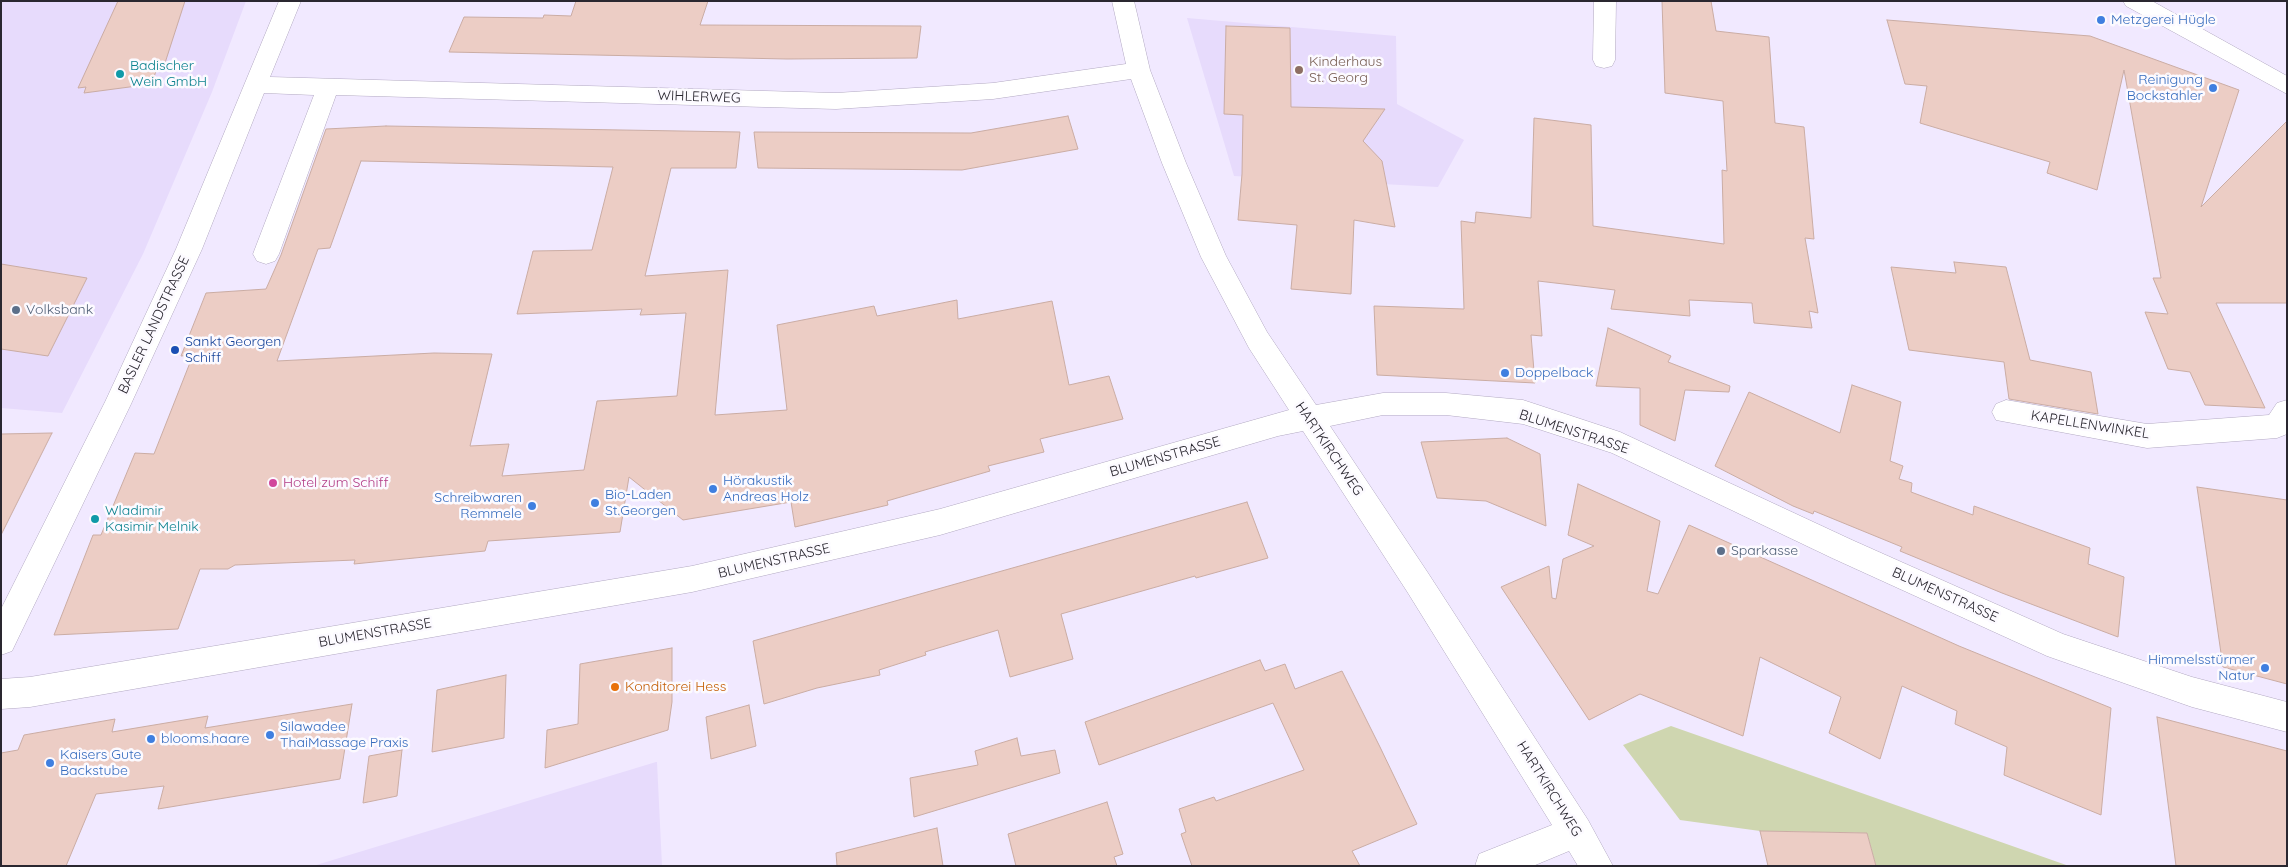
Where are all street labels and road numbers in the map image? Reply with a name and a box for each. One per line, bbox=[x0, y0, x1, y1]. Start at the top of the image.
street label: WIHLERWEG bbox=[657, 87, 741, 107]
street label: BASLER LANDSTRASSE bbox=[115, 254, 193, 396]
street label: HARTKIRCHWEG bbox=[1291, 399, 1367, 499]
street label: BLUMENSTRASSE bbox=[1517, 406, 1631, 458]
street label: KAPELLENWINKEL bbox=[2029, 407, 2151, 443]
street label: BLUMENSTRASSE bbox=[1108, 433, 1222, 481]
street label: BLUMENSTRASSE bbox=[716, 540, 832, 582]
street label: BLUMENSTRASSE bbox=[1889, 564, 2001, 626]
street label: BLUMENSTRASSE bbox=[317, 615, 433, 651]
street label: HARTKIRCHWEG bbox=[1513, 738, 1585, 840]

